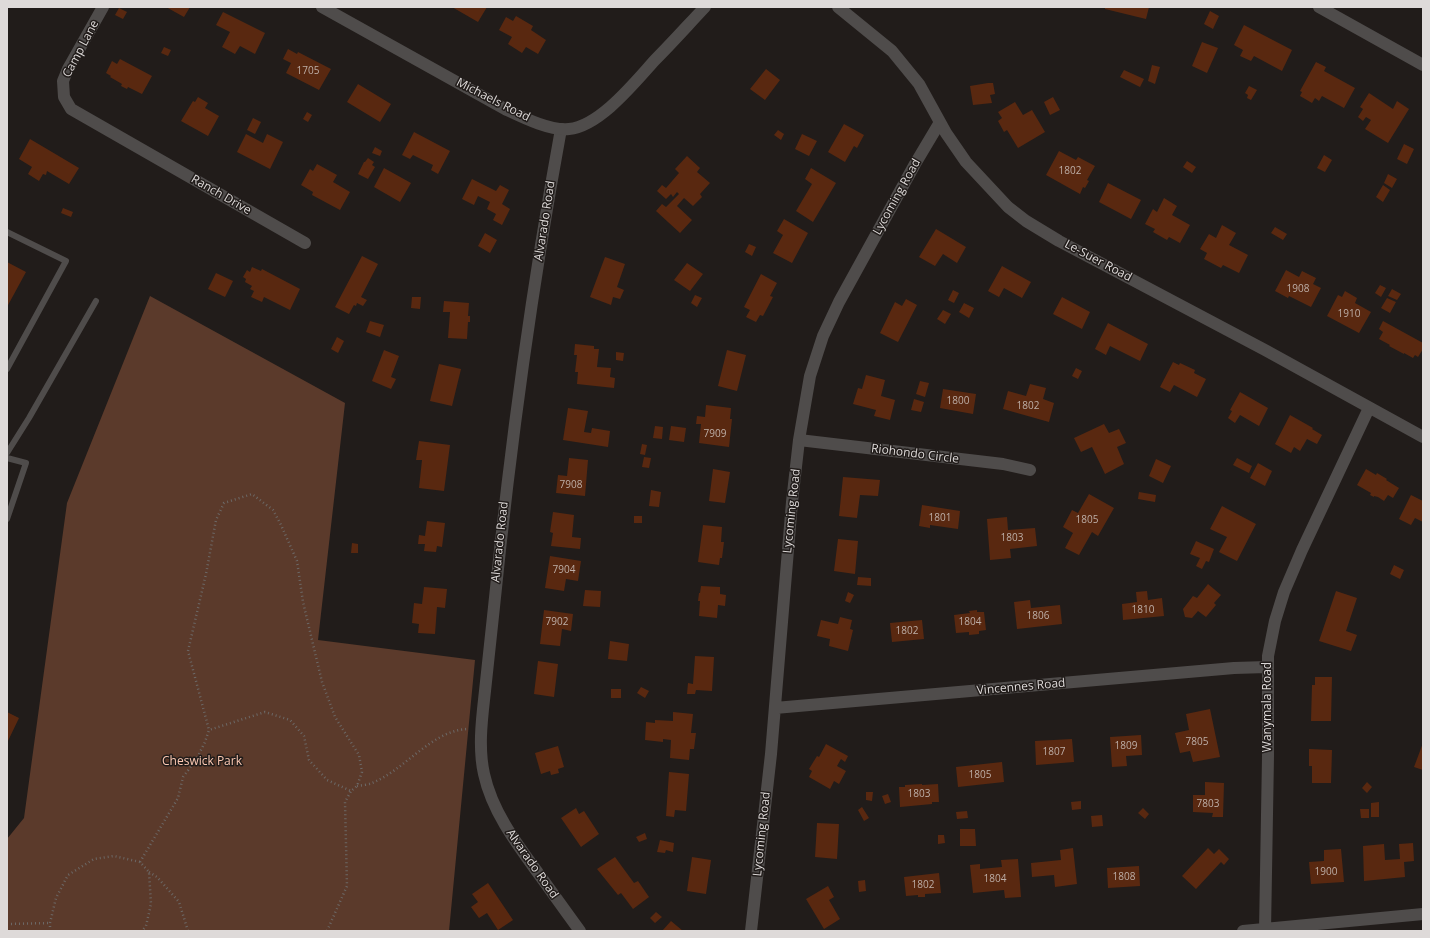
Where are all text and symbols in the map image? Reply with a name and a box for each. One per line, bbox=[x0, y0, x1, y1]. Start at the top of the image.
street label: Camp Lane bbox=[60, 18, 102, 80]
house number: 1705 bbox=[297, 65, 319, 77]
street label: Michaels Road bbox=[454, 75, 532, 125]
street label: Lycoming Road bbox=[870, 156, 924, 238]
house number: 1802 bbox=[1059, 165, 1081, 177]
street label: Ranch Drive bbox=[188, 172, 254, 218]
street label: Alvarado Road bbox=[532, 180, 558, 262]
street label: Le-Suer Road bbox=[1062, 237, 1134, 285]
house number: 1908 bbox=[1287, 283, 1309, 295]
house number: 1910 bbox=[1338, 308, 1360, 320]
house number: 1800 bbox=[947, 395, 969, 407]
house number: 1802 bbox=[1017, 400, 1039, 412]
house number: 7909 bbox=[704, 428, 726, 440]
street label: Riohondo Circle bbox=[870, 441, 960, 467]
street label: Lycoming Road bbox=[780, 468, 804, 554]
house number: 7908 bbox=[560, 479, 582, 491]
street label: Alvarado Road bbox=[489, 501, 511, 583]
house number: 1801 bbox=[929, 512, 951, 524]
house number: 1805 bbox=[1076, 514, 1098, 526]
house number: 1803 bbox=[1001, 532, 1023, 544]
house number: 7904 bbox=[553, 564, 575, 576]
house number: 1810 bbox=[1132, 604, 1154, 616]
house number: 1806 bbox=[1027, 610, 1049, 622]
house number: 7902 bbox=[546, 616, 568, 628]
house number: 1804 bbox=[959, 616, 981, 628]
house number: 1802 bbox=[896, 625, 918, 637]
street label: Wanymala Road bbox=[1261, 662, 1275, 752]
street label: Vincennes Road bbox=[976, 676, 1066, 698]
house number: 7805 bbox=[1186, 736, 1208, 748]
house number: 1809 bbox=[1115, 740, 1137, 752]
house number: 1807 bbox=[1043, 746, 1065, 758]
park label: Cheswick Park bbox=[162, 755, 242, 769]
house number: 1805 bbox=[969, 769, 991, 781]
house number: 1803 bbox=[908, 788, 930, 800]
street label: Lycoming Road bbox=[750, 791, 774, 877]
house number: 7803 bbox=[1197, 798, 1219, 810]
street label: Alvarado Road bbox=[503, 827, 561, 901]
house number: 1900 bbox=[1315, 866, 1337, 878]
house number: 1808 bbox=[1113, 871, 1135, 883]
house number: 1804 bbox=[984, 873, 1006, 885]
house number: 1802 bbox=[912, 879, 934, 891]

